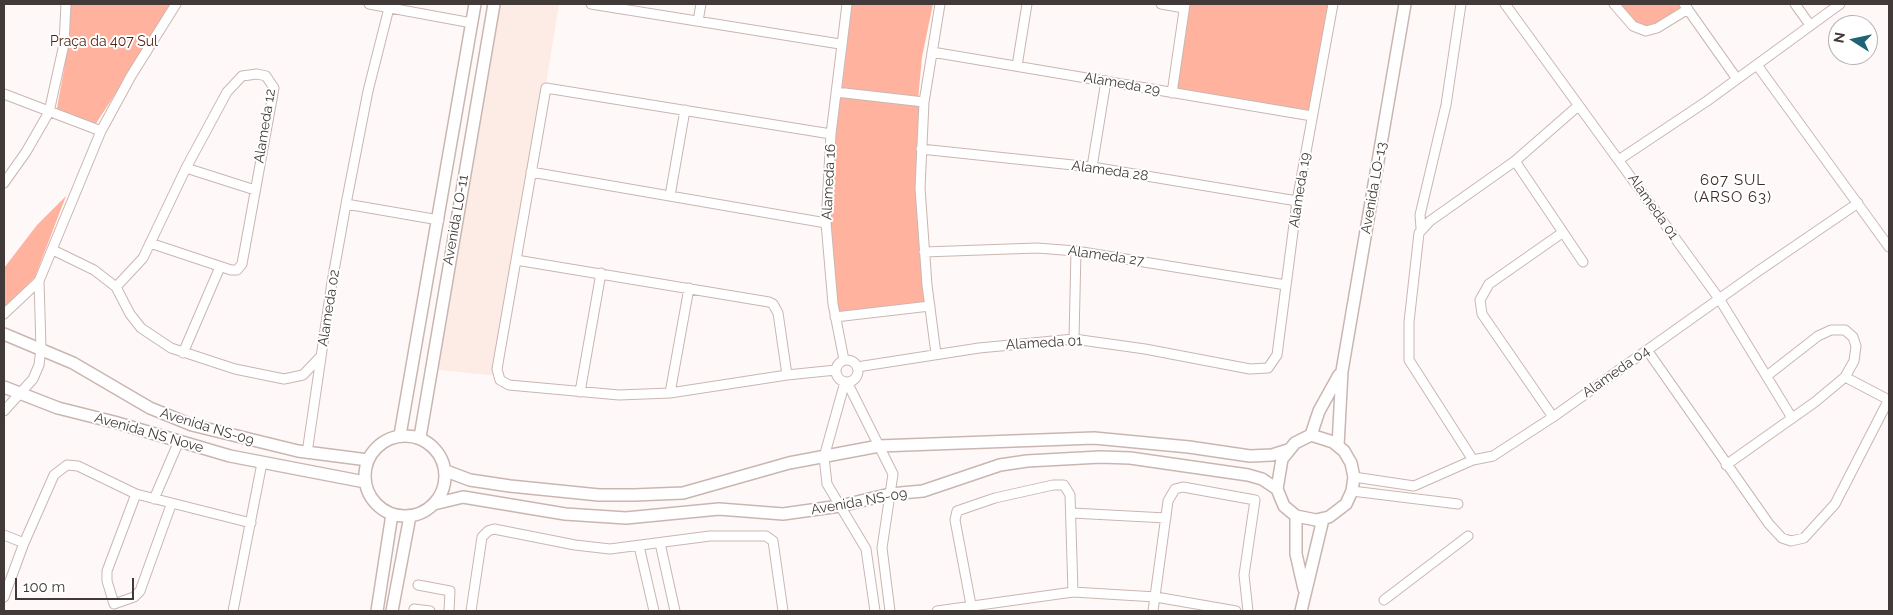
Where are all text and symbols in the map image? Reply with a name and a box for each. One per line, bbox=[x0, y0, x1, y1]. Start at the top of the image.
north arrow bbox=[1828, 15, 1878, 65]
text: N bbox=[1830, 31, 1848, 44]
park label: Praça da 407 Sul bbox=[50, 34, 158, 50]
street label: Alameda 29 bbox=[1082, 69, 1162, 99]
street label: Alameda 12 bbox=[251, 88, 279, 164]
street label: Avenida LO-13 bbox=[1358, 141, 1390, 235]
street label: Alameda 16 bbox=[819, 143, 839, 221]
street label: Alameda 19 bbox=[1286, 151, 1314, 229]
street label: Alameda 28 bbox=[1070, 157, 1150, 185]
street label: Alameda 01 bbox=[1624, 171, 1682, 243]
district label: 607 SUL (ARSO 63) bbox=[1693, 171, 1773, 206]
street label: Avenida LO-11 bbox=[440, 173, 472, 267]
street label: Alameda 27 bbox=[1067, 242, 1145, 270]
street label: Alameda 02 bbox=[315, 268, 343, 348]
street label: Alameda 01 bbox=[1005, 333, 1083, 353]
street label: Alameda 04 bbox=[1579, 343, 1653, 401]
street label: Avenida NS-09 bbox=[158, 405, 256, 449]
street label: Avenida NS Nove bbox=[93, 409, 205, 457]
street label: Avenida NS-09 bbox=[810, 485, 908, 519]
scale bar bbox=[18, 568, 136, 600]
text: 100 m bbox=[23, 578, 65, 596]

